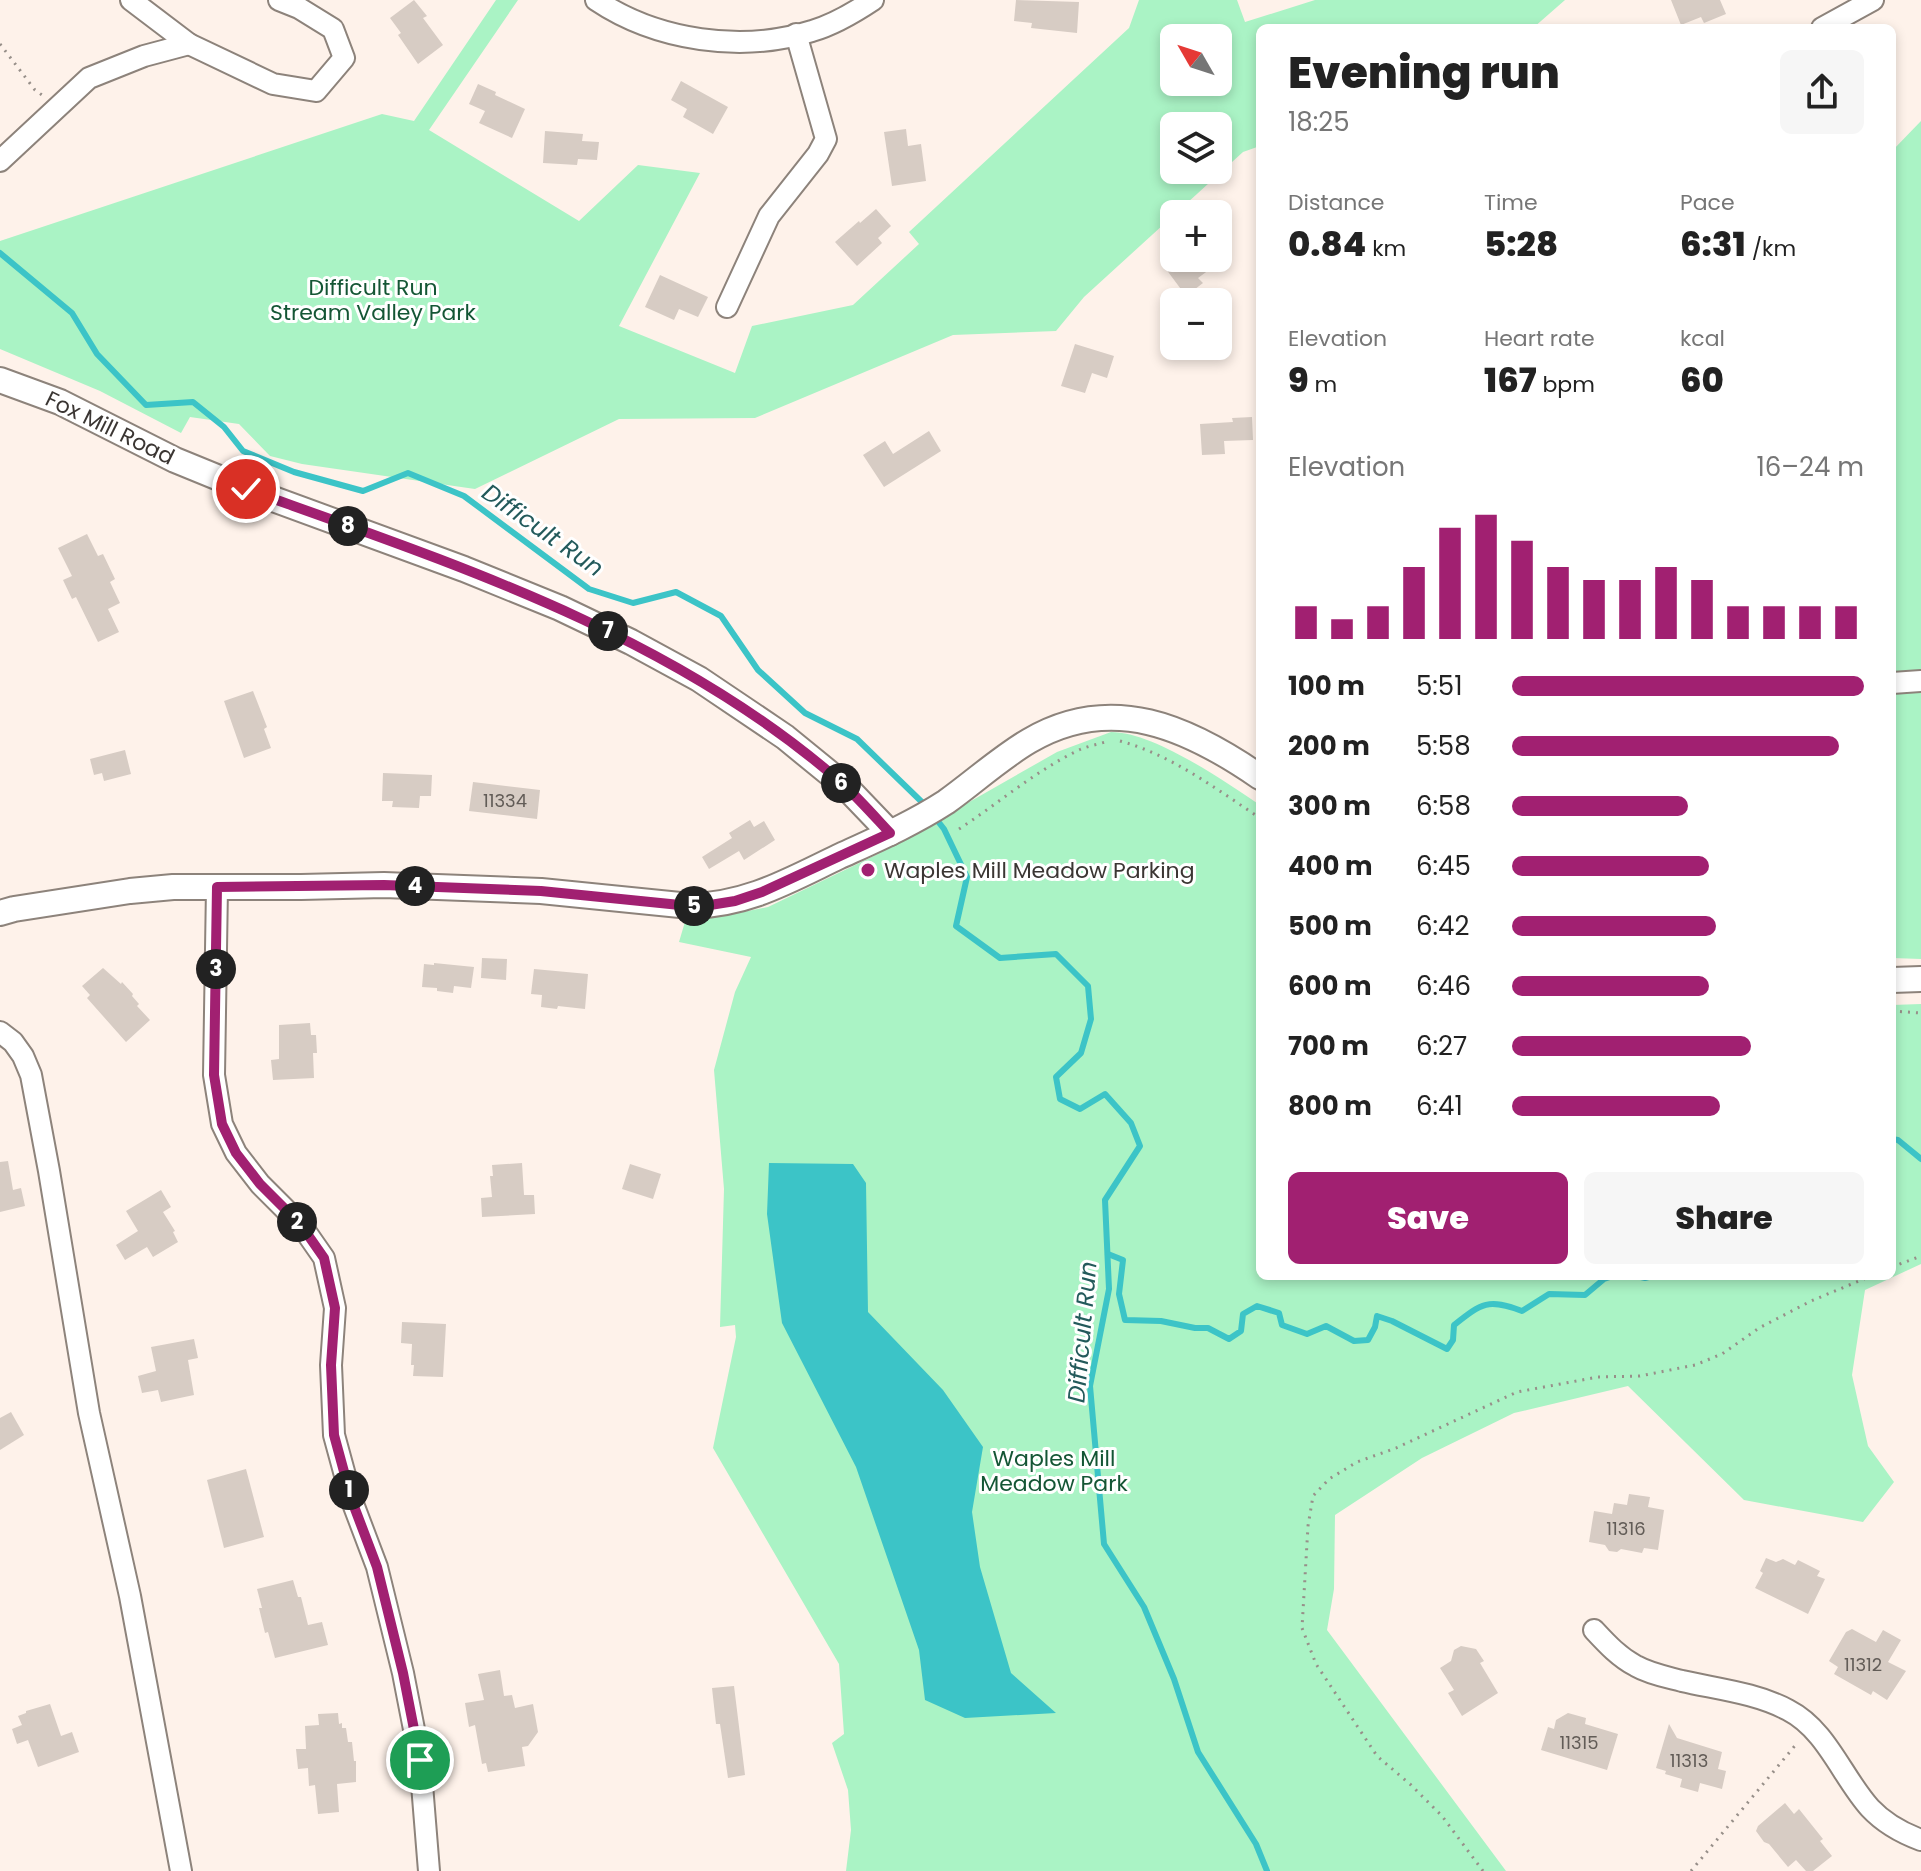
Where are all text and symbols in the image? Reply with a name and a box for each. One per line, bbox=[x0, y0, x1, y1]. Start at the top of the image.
north arrow bbox=[1160, 24, 1232, 96]
map controls bbox=[1160, 24, 1232, 360]
text: Evening run bbox=[1288, 42, 1560, 103]
button: share bbox=[1780, 50, 1864, 134]
text: 18:25 bbox=[1288, 104, 1350, 140]
button: layers bbox=[1160, 112, 1232, 184]
text: Distance bbox=[1288, 187, 1384, 218]
text: Time bbox=[1484, 187, 1538, 218]
text: Pace bbox=[1680, 187, 1735, 218]
button: + bbox=[1160, 200, 1232, 272]
text: 0.84 bbox=[1288, 220, 1366, 268]
text: 5:28 bbox=[1484, 220, 1558, 268]
text: 6:31 bbox=[1680, 220, 1746, 268]
text: km bbox=[1366, 233, 1406, 264]
text: /km bbox=[1746, 233, 1796, 264]
park label: Difficult Run Stream Valley Park bbox=[270, 272, 477, 328]
button: − bbox=[1160, 288, 1232, 360]
text: Elevation bbox=[1288, 323, 1387, 354]
text: Heart rate bbox=[1484, 323, 1595, 354]
text: kcal bbox=[1680, 323, 1725, 354]
text: 9 bbox=[1288, 356, 1309, 404]
text: 167 bbox=[1484, 356, 1537, 404]
text: 60 bbox=[1680, 356, 1724, 404]
text: m bbox=[1309, 369, 1337, 400]
text: bpm bbox=[1537, 369, 1595, 400]
street label: Fox Mill Road bbox=[40, 383, 180, 473]
text: Elevation bbox=[1288, 449, 1405, 485]
text: 16–24 m bbox=[1757, 449, 1864, 485]
pin bbox=[212, 455, 280, 523]
icon: check bbox=[224, 467, 268, 511]
water label: Difficult Run bbox=[476, 476, 610, 584]
pin: 8 bbox=[328, 506, 368, 546]
text: 8 bbox=[341, 510, 355, 541]
pin: 7 bbox=[588, 611, 628, 651]
text: 7 bbox=[602, 615, 614, 646]
text: 100 m bbox=[1288, 668, 1365, 704]
text: 5:51 bbox=[1416, 668, 1463, 704]
text: 200 m bbox=[1288, 728, 1370, 764]
text: 5:58 bbox=[1416, 728, 1471, 764]
pin: 6 bbox=[821, 763, 861, 803]
text: 6 bbox=[834, 767, 848, 798]
house number: 11334 bbox=[483, 788, 527, 813]
text: 300 m bbox=[1288, 788, 1371, 824]
text: 6:58 bbox=[1416, 788, 1471, 824]
text: 400 m bbox=[1288, 848, 1373, 884]
text: 6:45 bbox=[1416, 848, 1471, 884]
place label: Waples Mill Meadow Parking bbox=[884, 855, 1195, 886]
marker: Waples Mill Meadow Parking bbox=[859, 861, 877, 879]
pin: 4 bbox=[395, 866, 435, 906]
text: 4 bbox=[408, 870, 422, 901]
pin: 5 bbox=[674, 886, 714, 926]
text: 5 bbox=[687, 890, 701, 921]
text: 500 m bbox=[1288, 908, 1372, 944]
text: 6:42 bbox=[1416, 908, 1469, 944]
pin: 3 bbox=[196, 949, 236, 989]
text: 3 bbox=[209, 953, 223, 984]
text: 600 m bbox=[1288, 968, 1372, 1004]
text: 6:46 bbox=[1416, 968, 1471, 1004]
text: 700 m bbox=[1288, 1028, 1369, 1064]
text: 6:27 bbox=[1416, 1028, 1467, 1064]
text: 800 m bbox=[1288, 1088, 1372, 1124]
text: 6:41 bbox=[1416, 1088, 1463, 1124]
button: Save bbox=[1288, 1172, 1568, 1264]
button: Share bbox=[1584, 1172, 1864, 1264]
pin: 2 bbox=[277, 1202, 317, 1242]
text: 2 bbox=[291, 1206, 303, 1237]
water label: Difficult Run bbox=[1059, 1260, 1105, 1404]
park label: Waples Mill Meadow Park bbox=[980, 1443, 1128, 1499]
pin: 1 bbox=[329, 1470, 369, 1510]
text: 1 bbox=[345, 1474, 353, 1505]
house number: 11316 bbox=[1606, 1516, 1646, 1541]
house number: 11312 bbox=[1844, 1652, 1882, 1677]
pin bbox=[386, 1726, 454, 1794]
house number: 11315 bbox=[1559, 1730, 1599, 1755]
icon: arrive bbox=[398, 1738, 442, 1782]
house number: 11313 bbox=[1670, 1748, 1708, 1773]

